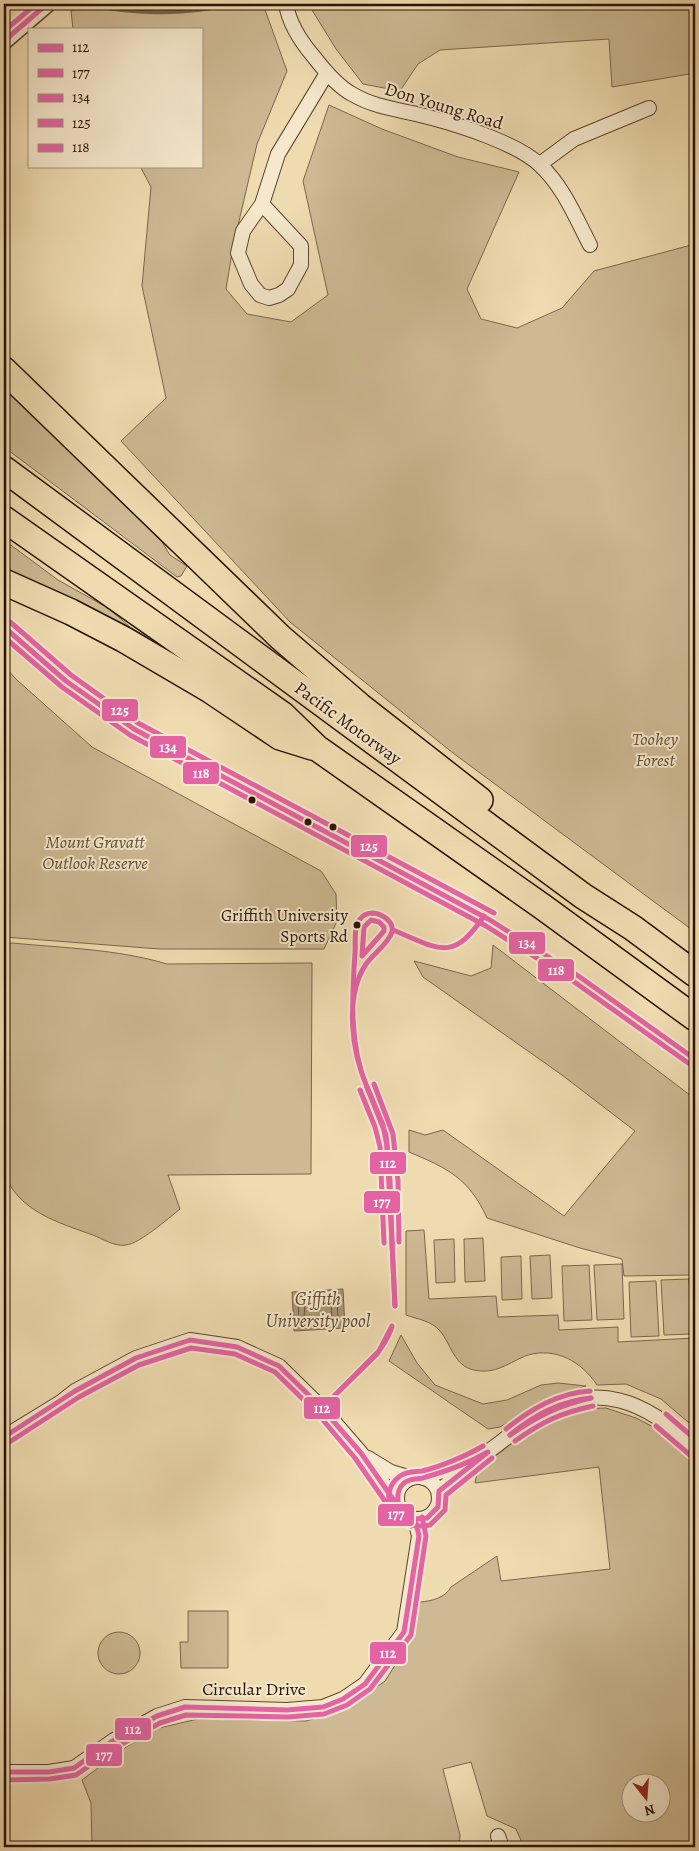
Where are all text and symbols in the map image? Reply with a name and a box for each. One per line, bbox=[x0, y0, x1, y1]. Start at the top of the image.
legend bbox=[28, 28, 202, 168]
text: 112 bbox=[72, 37, 89, 57]
text: 177 bbox=[72, 63, 90, 83]
street label: Don Young Road bbox=[382, 77, 506, 135]
text: 134 bbox=[72, 87, 90, 107]
text: 125 bbox=[72, 113, 91, 133]
text: 118 bbox=[72, 137, 90, 157]
street label: Pacific Motorway bbox=[290, 676, 407, 771]
line badge: 125 bbox=[101, 698, 139, 722]
text: 125 bbox=[111, 701, 129, 720]
park label: Toohey Forest bbox=[632, 727, 678, 772]
line badge: 134 bbox=[149, 735, 187, 759]
text: 134 bbox=[159, 738, 177, 757]
line badge: 118 bbox=[182, 761, 220, 785]
text: 118 bbox=[193, 764, 210, 783]
unlabelled marker bbox=[247, 795, 257, 805]
unlabelled marker bbox=[303, 817, 313, 827]
unlabelled marker bbox=[328, 822, 338, 832]
park label: Mount Gravatt Outlook Reserve bbox=[42, 830, 148, 875]
line badge: 125 bbox=[350, 834, 388, 858]
text: 125 bbox=[360, 837, 378, 856]
place label: Griffith University Sports Rd bbox=[221, 904, 349, 948]
marker: Griffith University Sports Rd bbox=[352, 920, 362, 930]
line badge: 134 bbox=[508, 931, 546, 955]
text: 134 bbox=[518, 934, 536, 953]
line badge: 118 bbox=[537, 958, 575, 982]
text: 118 bbox=[548, 961, 565, 980]
line badge: 112 bbox=[369, 1151, 407, 1175]
text: 112 bbox=[380, 1154, 397, 1173]
line badge: 177 bbox=[363, 1190, 401, 1214]
text: 177 bbox=[374, 1193, 391, 1212]
water label: Giffith University pool bbox=[265, 1286, 371, 1334]
line badge: 112 bbox=[303, 1396, 341, 1420]
text: 112 bbox=[314, 1399, 331, 1418]
line badge: 177 bbox=[377, 1503, 415, 1527]
text: 177 bbox=[388, 1505, 405, 1524]
line badge: 112 bbox=[369, 1641, 407, 1665]
text: 112 bbox=[380, 1644, 397, 1663]
street label: Circular Drive bbox=[202, 1677, 306, 1701]
line badge: 112 bbox=[114, 1717, 152, 1741]
text: 112 bbox=[125, 1720, 142, 1739]
line badge: 177 bbox=[85, 1743, 123, 1767]
text: 177 bbox=[96, 1746, 113, 1765]
north arrow bbox=[622, 1774, 672, 1824]
text: N bbox=[642, 1799, 657, 1821]

